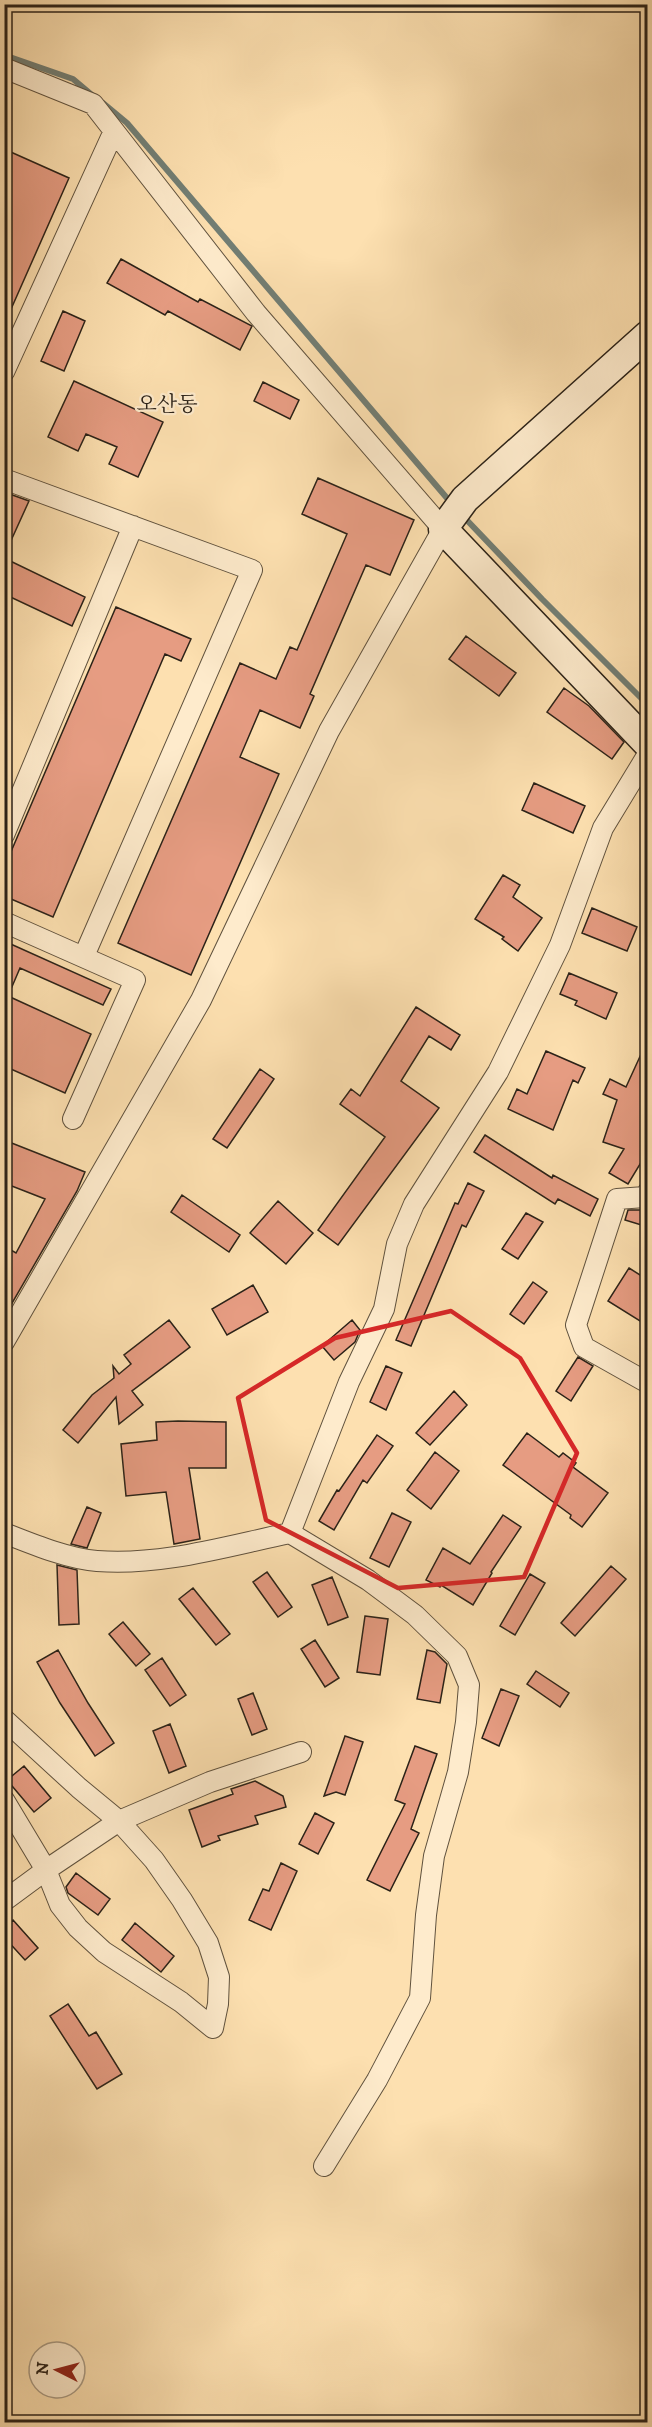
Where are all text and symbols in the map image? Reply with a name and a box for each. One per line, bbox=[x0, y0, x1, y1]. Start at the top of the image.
district label: 오산동 bbox=[137, 392, 197, 418]
north arrow bbox=[27, 2340, 87, 2400]
text: N bbox=[32, 2361, 54, 2376]

